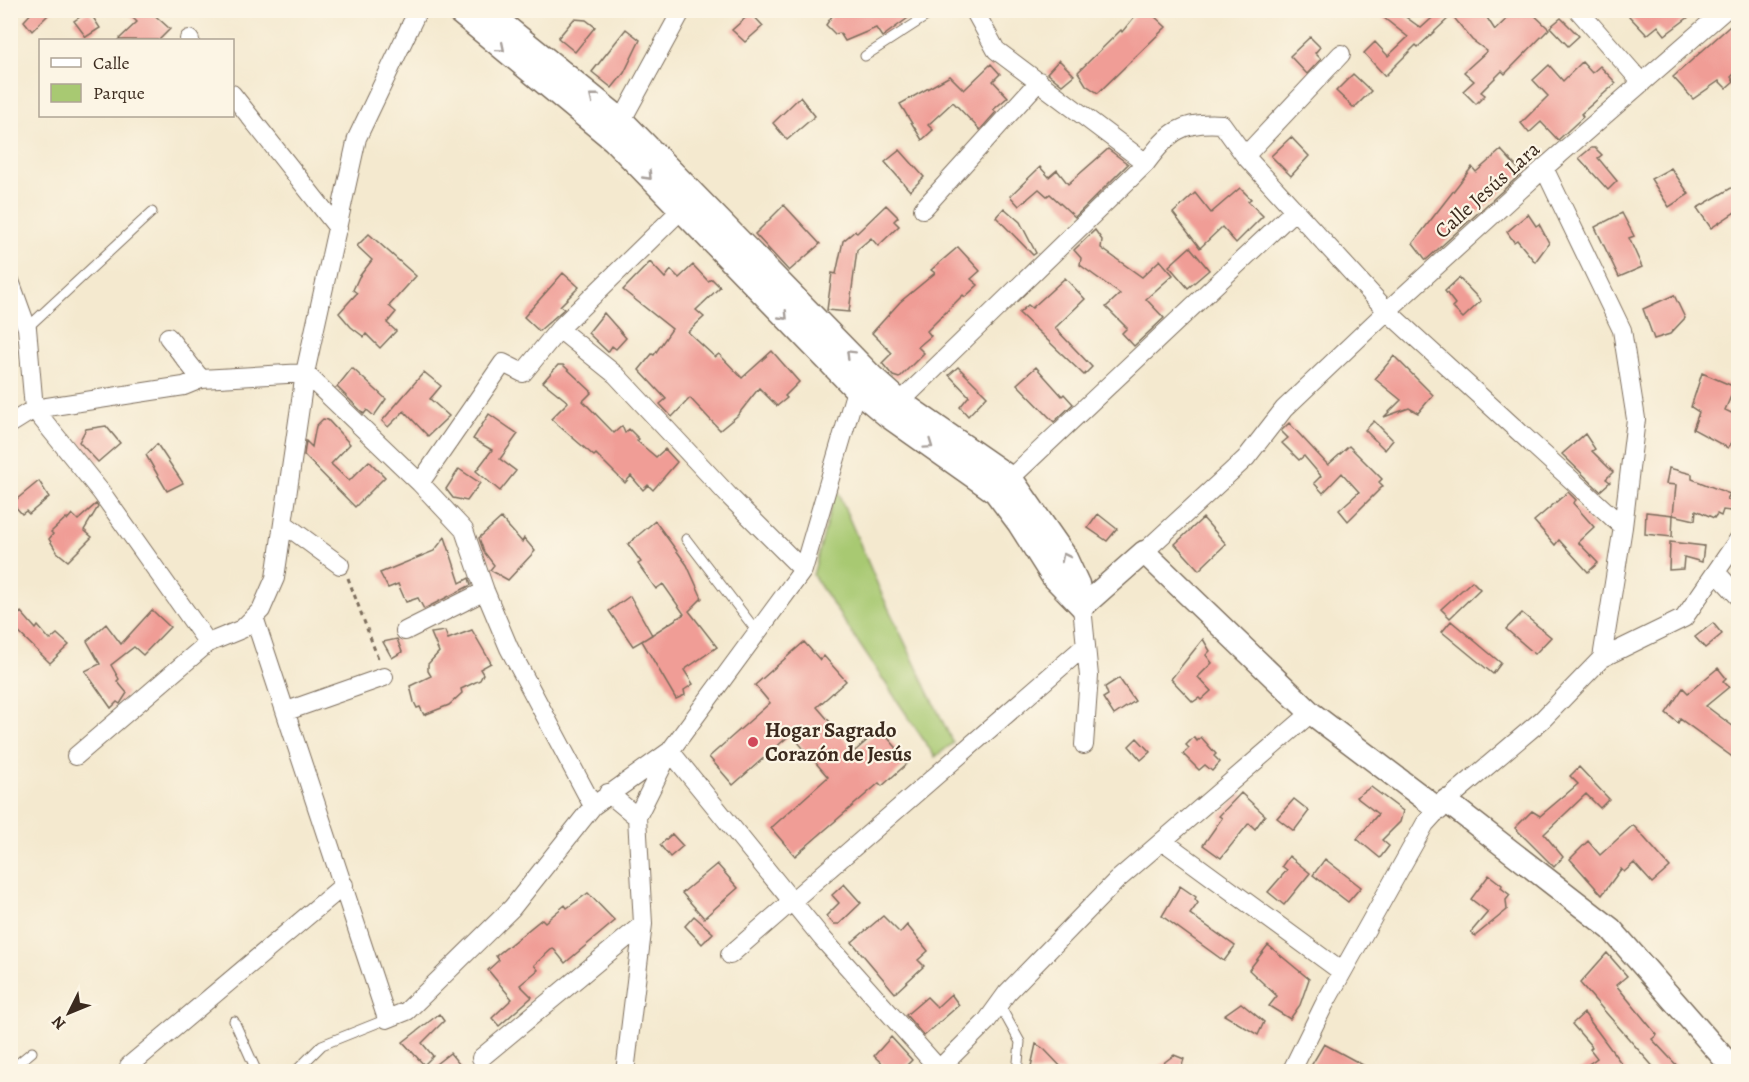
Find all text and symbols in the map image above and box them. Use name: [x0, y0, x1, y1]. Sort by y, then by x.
legend: [39, 39, 234, 117]
one-way arrow: [494, 40, 505, 51]
text: Calle: [93, 51, 130, 75]
text: Parque: [93, 81, 145, 105]
one-way arrow: [589, 93, 600, 104]
street label: Calle Jesús Lara: [1428, 135, 1546, 245]
one-way arrow: [640, 168, 651, 179]
one-way arrow: [776, 308, 787, 319]
one-way arrow: [846, 350, 857, 361]
one-way arrow: [922, 438, 933, 449]
one-way arrow: [1061, 553, 1072, 564]
place label: Hogar Sagrado Corazón de Jesús: [765, 716, 912, 768]
marker: Hogar Sagrado Corazón de Jesús: [746, 735, 760, 749]
north arrow: [39, 983, 99, 1043]
text: N: [47, 1011, 71, 1034]

